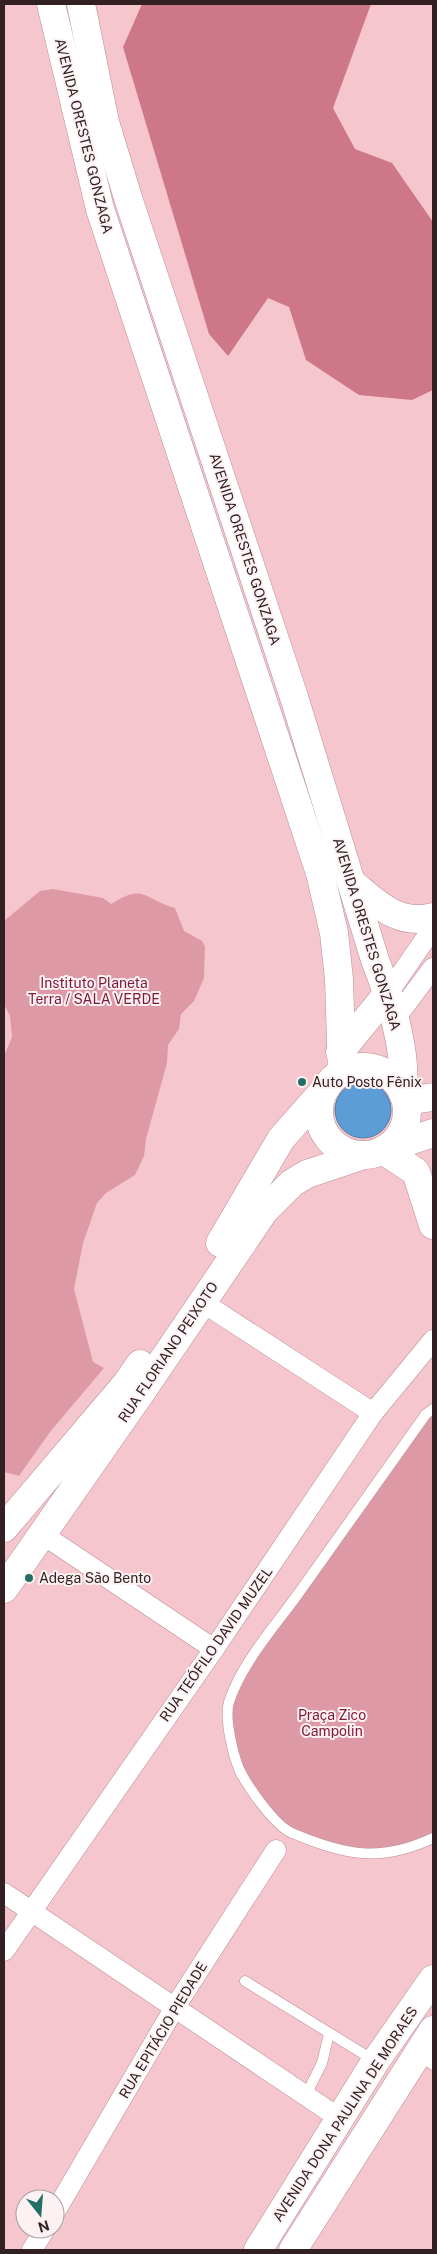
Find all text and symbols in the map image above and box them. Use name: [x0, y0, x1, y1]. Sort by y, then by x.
street label: AVENIDA ORESTES GONZAGA: [52, 37, 116, 235]
street label: AVENIDA ORESTES GONZAGA: [206, 451, 284, 647]
street label: AVENIDA ORESTES GONZAGA: [330, 836, 404, 1032]
park label: Instituto Planeta Terra / SALA VERDE: [28, 975, 160, 1007]
place label: Auto Posto Fênix: [312, 1074, 422, 1090]
marker: Auto Posto Fênix: [296, 1076, 308, 1088]
street label: RUA FLORIANO PEIXOTO: [115, 1279, 221, 1425]
street label: RUA TEÓFILO DAVID MUZEL: [155, 1562, 276, 1724]
place label: Adega São Bento: [39, 1570, 151, 1586]
marker: Adega São Bento: [23, 1572, 35, 1584]
park label: Praça Zico Campolin: [298, 1707, 366, 1739]
street label: RUA EPITÁCIO PIEDADE: [115, 1958, 210, 2101]
street label: AVENIDA DONA PAULINA DE MORAES: [269, 2004, 421, 2224]
north arrow: [15, 2189, 65, 2239]
text: N: [36, 2217, 51, 2236]

